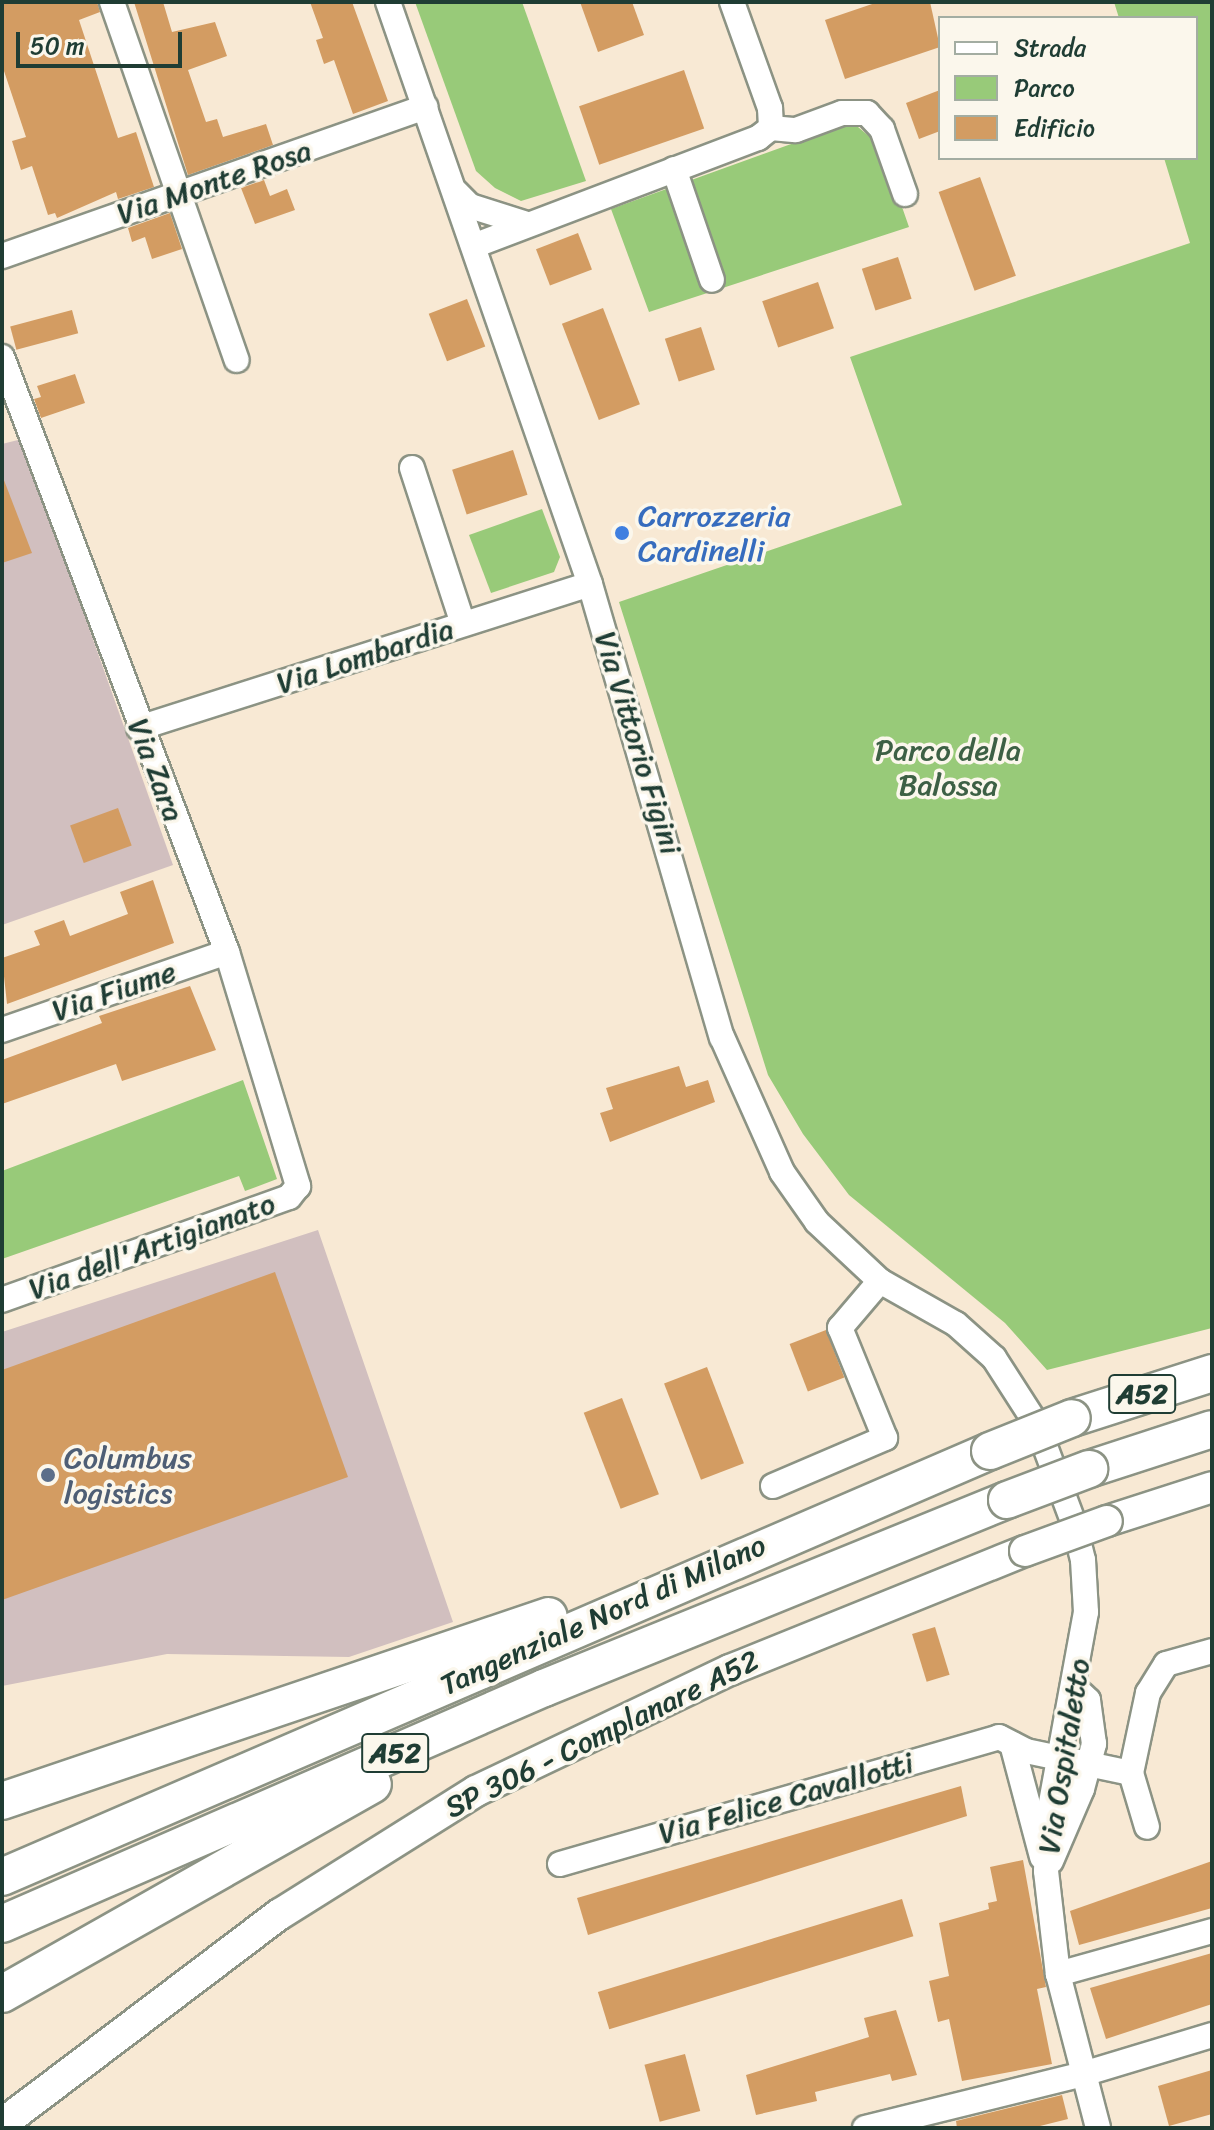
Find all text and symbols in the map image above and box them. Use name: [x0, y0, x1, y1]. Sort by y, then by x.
scale bar: [20, 16, 186, 66]
legend: [938, 16, 1198, 160]
text: 50 m: [30, 25, 85, 67]
text: Strada: [1014, 27, 1086, 69]
text: Parco: [1014, 67, 1075, 109]
text: Edificio: [1014, 107, 1095, 149]
street label: Via Monte Rosa: [112, 132, 316, 232]
place label: Carrozzeria Cardinelli: [638, 498, 790, 568]
marker: Carrozzeria Cardinelli: [613, 524, 631, 542]
street label: Via Lombardia: [272, 611, 458, 701]
street label: Via Vittorio Figini: [587, 627, 689, 859]
street label: Via Zara: [120, 713, 192, 827]
park label: Parco della Balossa: [875, 732, 1021, 802]
street label: Via Fiume: [48, 953, 180, 1029]
street label: Via dell'Artigianato: [24, 1185, 280, 1307]
road number: A52: [1108, 1370, 1176, 1418]
place label: Columbus logistics: [64, 1440, 192, 1510]
marker: Columbus logistics: [39, 1466, 57, 1484]
street label: Tangenziale Nord di Milano: [435, 1527, 771, 1703]
street label: SP 306 - Complanare A52: [439, 1642, 765, 1826]
street label: Via Ospitaletto: [1031, 1656, 1097, 1856]
road number: A52: [361, 1729, 429, 1777]
street label: Via Felice Cavallotti: [655, 1745, 917, 1851]

